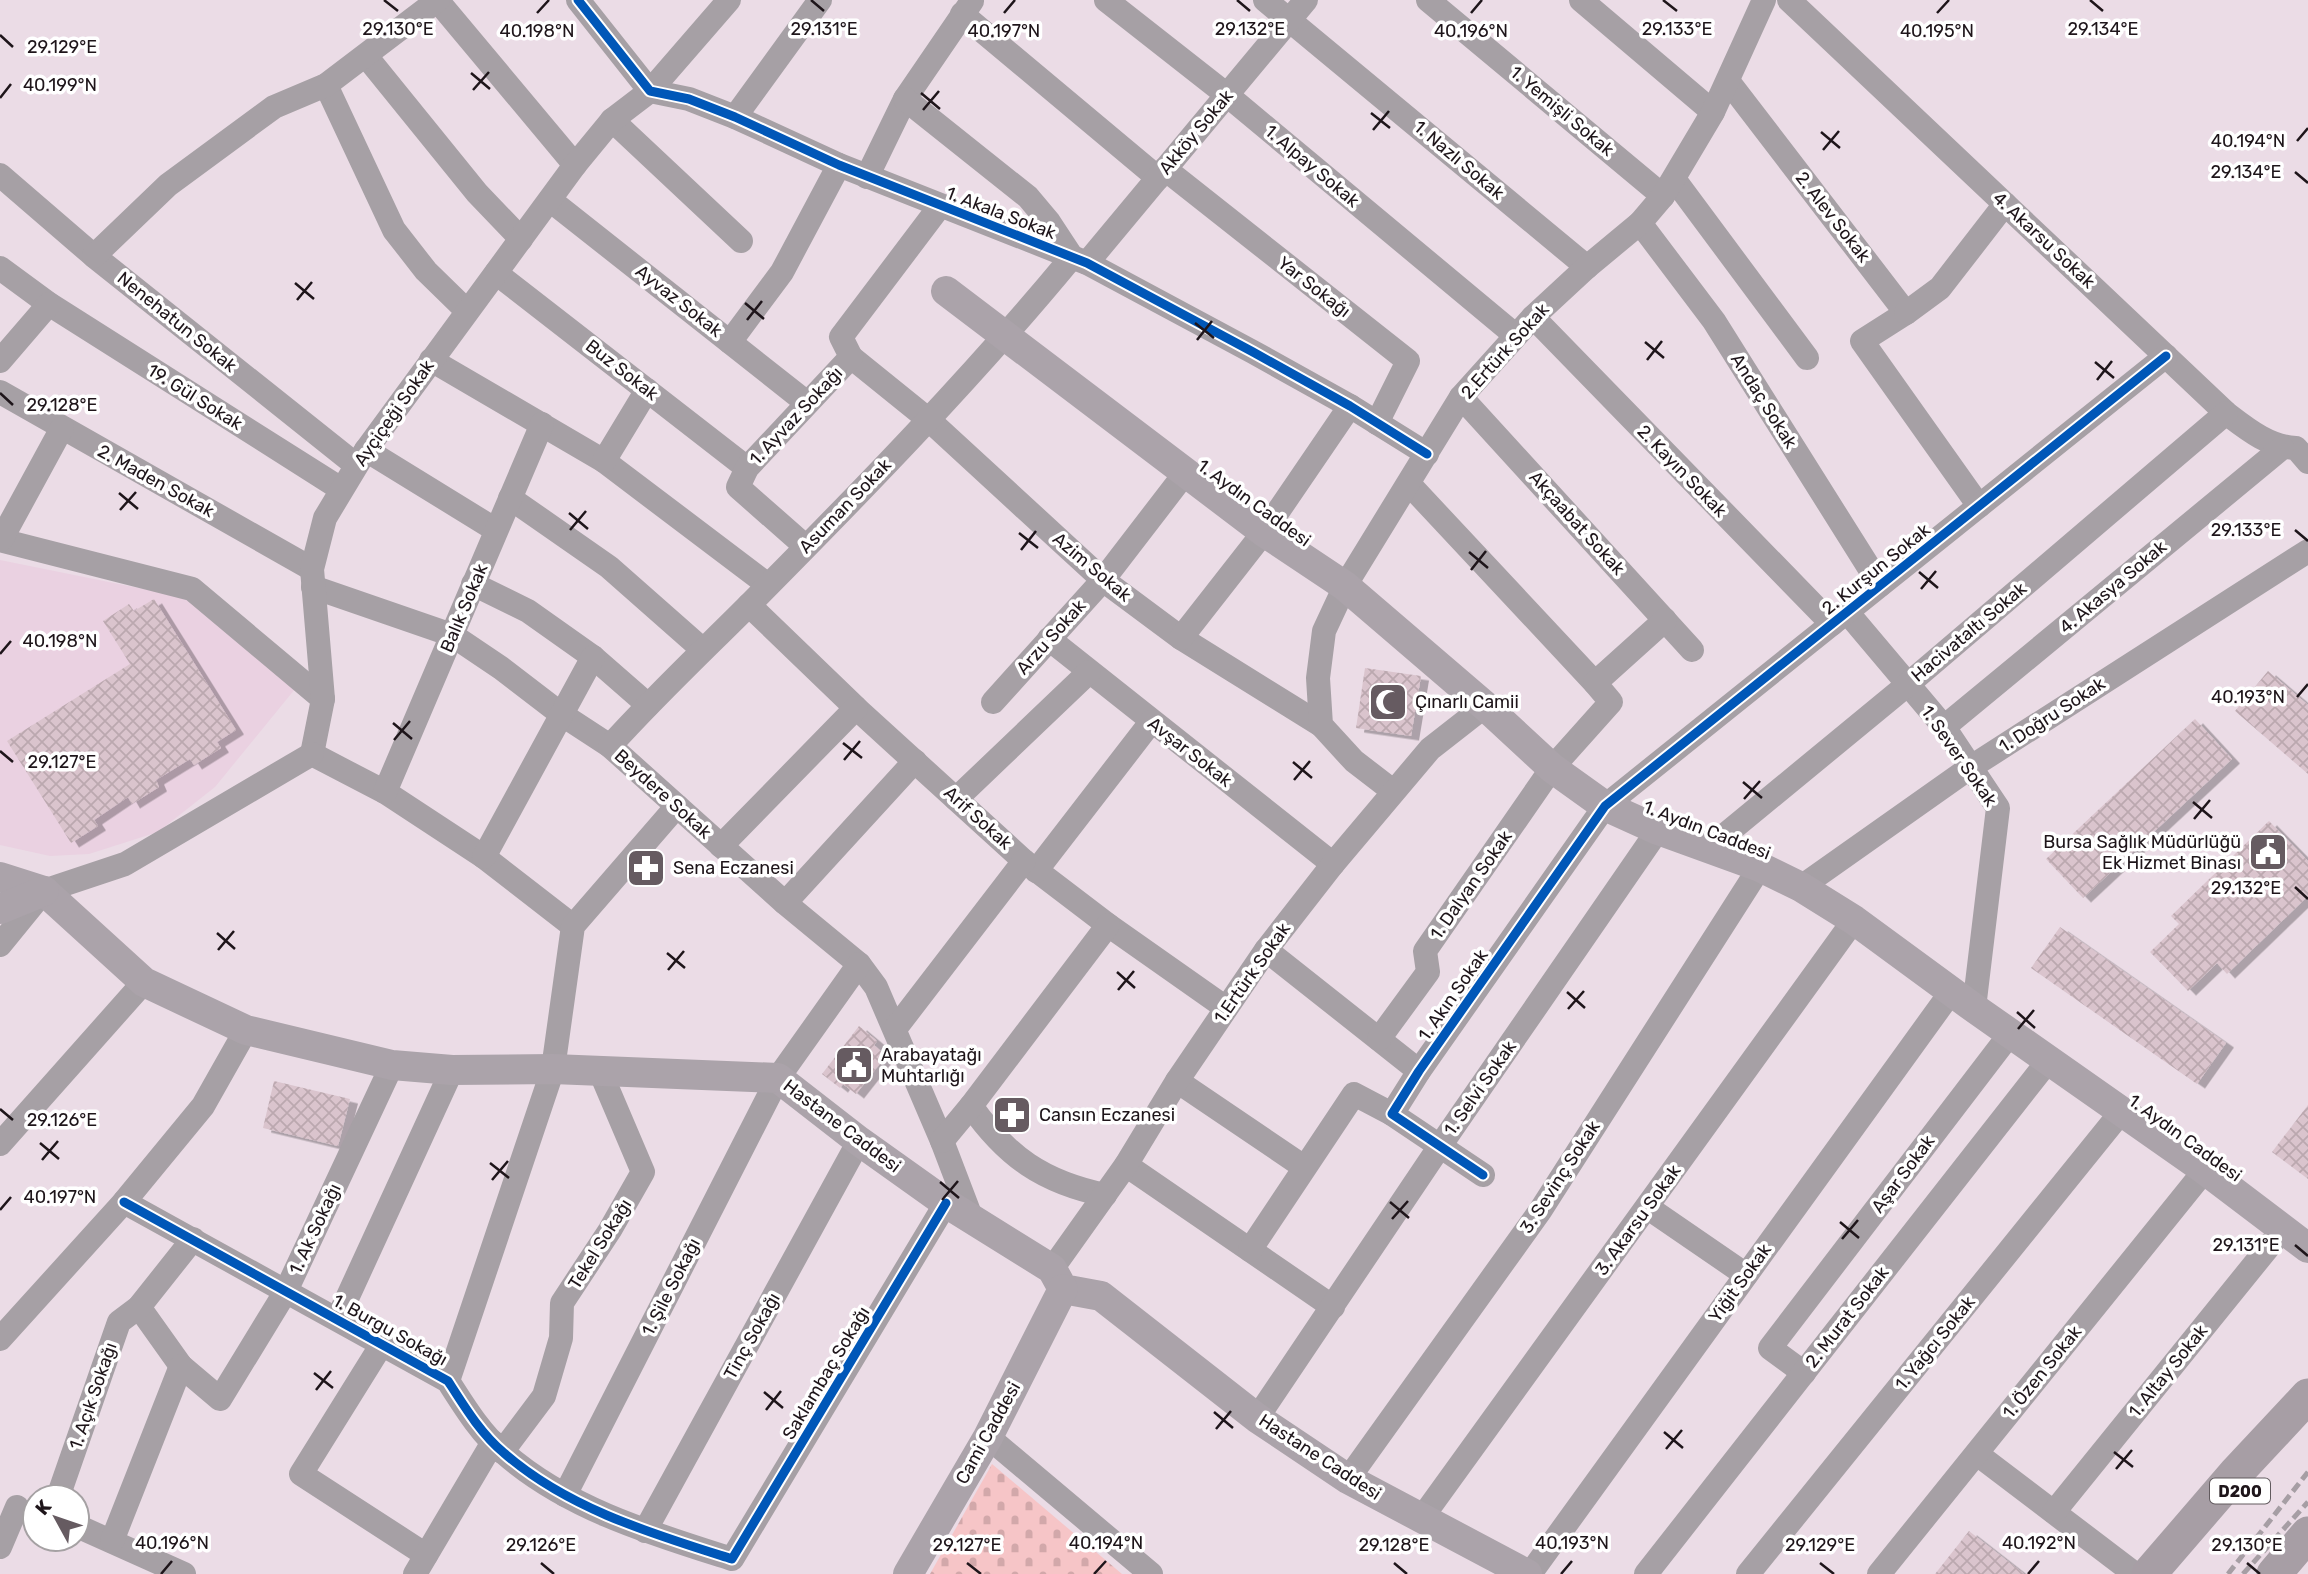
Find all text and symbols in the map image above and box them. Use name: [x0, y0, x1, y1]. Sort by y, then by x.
text: 29.130°E: [362, 18, 434, 40]
text: 29.131°E: [790, 18, 858, 40]
text: 29.132°E: [1215, 18, 1285, 40]
text: 29.133°E: [1642, 18, 1712, 40]
text: 29.134°E: [2067, 18, 2139, 40]
text: 40.198°N: [500, 20, 574, 42]
text: 40.197°N: [968, 20, 1040, 42]
text: 40.196°N: [1434, 20, 1508, 42]
text: 40.195°N: [1900, 20, 1974, 42]
text: 29.129°E: [27, 36, 97, 58]
street label: 1. Yemişli Sokak: [1506, 61, 1619, 161]
text: 40.199°N: [23, 74, 97, 96]
street label: Akköy Sokak: [1154, 85, 1238, 179]
street label: 1. Nazlı Sokak: [1409, 116, 1509, 205]
street label: 1. Alpay Sokak: [1260, 120, 1364, 212]
text: 40.194°N: [2211, 130, 2285, 152]
text: 29.134°E: [2210, 161, 2282, 183]
street label: 2. Alev Sokak: [1791, 167, 1876, 267]
street label: 1. Akala Sokak: [943, 182, 1060, 244]
street label: 4. Akarsu Sokak: [1988, 187, 2100, 293]
street label: Yar Sokağı: [1273, 252, 1355, 322]
street label: Ayvaz Sokak: [631, 260, 727, 342]
street label: Nenehatun Sokak: [113, 267, 242, 377]
street label: 2.Ertürk Sokak: [1456, 298, 1554, 403]
street label: Buz Sokak: [581, 335, 663, 406]
street label: Andaç Sokak: [1726, 349, 1802, 453]
street label: Ayçiçeği Sokak: [349, 355, 439, 470]
street label: 19. Gül Sokak: [143, 359, 247, 435]
street label: 1. Ayvaz Sokağı: [745, 362, 847, 470]
text: 29.128°E: [26, 394, 98, 416]
street label: 2. Kayın Sokak: [1633, 420, 1732, 522]
street label: 2. Maden Sokak: [94, 440, 219, 522]
street label: Asuman Sokak: [794, 454, 896, 558]
street label: 1. Aydın Caddesi: [1193, 455, 1315, 551]
street label: Akçaabat Sokak: [1524, 466, 1630, 580]
street label: 2. Kurşun Sokak: [1817, 518, 1935, 619]
text: 29.133°E: [2211, 519, 2281, 541]
street label: Azim Sokak: [1048, 528, 1136, 607]
street label: 4. Akasya Sokak: [2055, 535, 2172, 638]
street label: Balık Sokak: [435, 560, 493, 656]
street label: Hacivataltı Sokak: [1907, 577, 2032, 687]
street label: Arzu Sokak: [1012, 594, 1091, 679]
text: 40.198°N: [23, 630, 97, 652]
street label: 1. Doğru Sokak: [1995, 672, 2110, 757]
mosque icon: Çınarlı Camii: [1367, 681, 1409, 723]
text: 40.193°N: [2211, 686, 2285, 708]
place label: Çınarlı Camii: [1415, 691, 1519, 713]
street label: 1. Sever Sokak: [1916, 701, 2002, 811]
street label: Avşar Sokak: [1143, 712, 1237, 792]
street label: Beydere Sokak: [610, 745, 717, 844]
text: 29.127°E: [28, 751, 96, 773]
street label: Arif Sokak: [939, 782, 1017, 855]
street label: 1. Aydın Caddesi: [1640, 796, 1774, 864]
street label: 1. Dalyan Sokak: [1425, 826, 1517, 944]
place label: Bursa Sağlık Müdürlüğü Ek Hizmet Binası: [2043, 831, 2241, 874]
public building icon: Bursa Sağlık Müdürlüğü Ek Hizmet Binası: [2247, 831, 2289, 873]
pharmacy icon: Sena Eczanesi: [625, 847, 667, 889]
place label: Sena Eczanesi: [673, 857, 794, 879]
text: 29.132°E: [2211, 877, 2281, 899]
street label: 1.Ertürk Sokak: [1209, 918, 1295, 1028]
street label: 1. Akın Sokak: [1413, 944, 1493, 1045]
street label: 1. Selvi Sokak: [1439, 1036, 1521, 1140]
public building icon: Arabayatağı Muhtarlığı: [833, 1044, 875, 1086]
place label: Arabayatağı Muhtarlığı: [881, 1044, 982, 1087]
street label: Hastane Caddesi: [779, 1075, 905, 1177]
street label: 1. Aydın Caddesi: [2124, 1090, 2246, 1186]
pharmacy icon: Cansın Eczanesi: [991, 1094, 1033, 1136]
place label: Cansın Eczanesi: [1039, 1104, 1175, 1126]
text: 29.126°E: [27, 1109, 97, 1131]
street label: 3. Sevinç Sokak: [1515, 1116, 1605, 1238]
street label: Aşar Sokak: [1867, 1130, 1940, 1217]
street label: 3. Akarsu Sokak: [1590, 1160, 1686, 1280]
street label: 1. Ak Sokağı: [284, 1180, 346, 1278]
text: 40.197°N: [24, 1186, 96, 1208]
street label: Tekel Sokağı: [564, 1195, 636, 1293]
street label: 1. Şile Sokağı: [637, 1234, 705, 1340]
text: 29.131°E: [2212, 1234, 2280, 1256]
street label: Yiğit Sokak: [1704, 1239, 1776, 1327]
street label: 2. Murat Sokak: [1801, 1261, 1894, 1372]
street label: 1. Burgu Sokağı: [329, 1289, 451, 1371]
street label: Tinç Sokağı: [719, 1289, 785, 1383]
street label: 1. Yağcı Sokak: [1890, 1291, 1980, 1395]
street label: Saklambaç Sokağı: [778, 1302, 874, 1444]
street label: 1. Altay Sokak: [2124, 1320, 2213, 1422]
street label: 1. Özen Sokak: [1998, 1321, 2087, 1423]
street label: 1. Açık Sokağı: [64, 1340, 122, 1452]
street label: Cami Caddesi: [951, 1378, 1025, 1488]
street label: Hastane Caddesi: [1255, 1409, 1385, 1505]
road number: D200: [2210, 1478, 2270, 1504]
north arrow: [21, 1483, 91, 1553]
text: K: [30, 1495, 56, 1520]
text: 40.196°N: [135, 1532, 209, 1554]
text: 40.194°N: [1069, 1532, 1143, 1554]
text: 40.193°N: [1535, 1532, 1609, 1554]
text: 40.192°N: [2002, 1532, 2076, 1554]
text: 29.126°E: [506, 1534, 576, 1556]
text: 29.127°E: [933, 1534, 1001, 1556]
text: 29.128°E: [1358, 1534, 1430, 1556]
text: 29.129°E: [1785, 1534, 1855, 1556]
text: 29.130°E: [2211, 1534, 2283, 1556]

